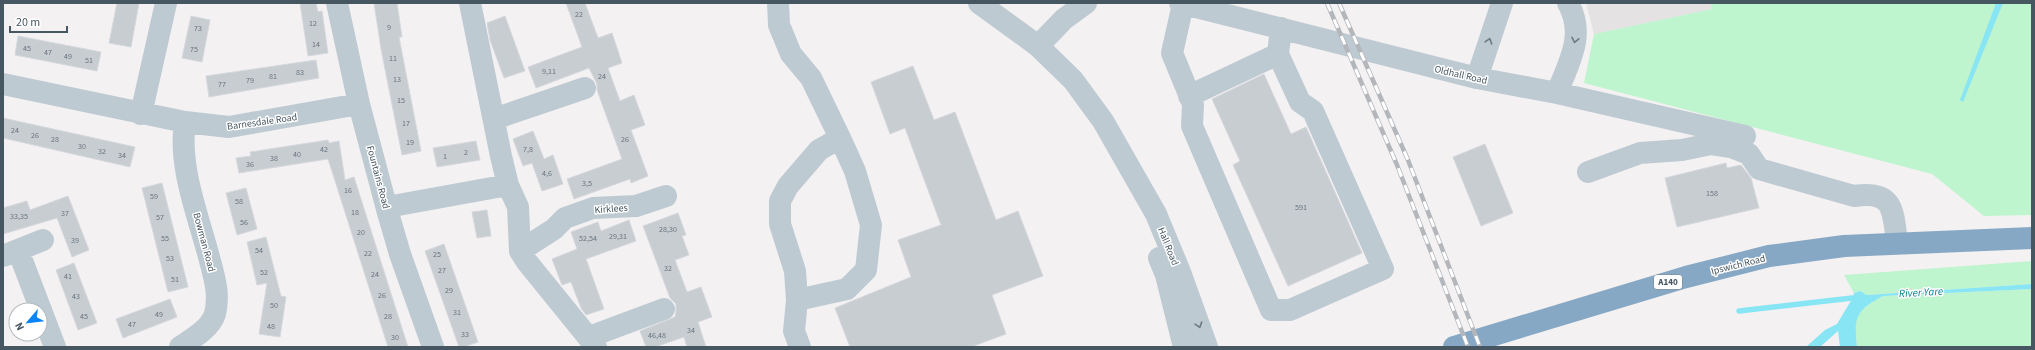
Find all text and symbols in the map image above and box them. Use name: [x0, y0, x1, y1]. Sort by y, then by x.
scale bar: [10, 8, 67, 34]
house number: 22: [575, 9, 583, 20]
text: 20 m: [16, 14, 40, 31]
house number: 12: [309, 18, 317, 29]
house number: 9: [387, 22, 391, 33]
house number: 73: [194, 23, 202, 34]
one-way arrow: [1572, 37, 1580, 43]
one-way arrow: [1484, 38, 1493, 45]
house number: 14: [312, 39, 320, 50]
house number: 45: [23, 43, 31, 54]
house number: 75: [190, 44, 198, 55]
house number: 47: [44, 47, 52, 58]
house number: 49: [64, 51, 72, 62]
house number: 11: [389, 53, 397, 64]
house number: 51: [85, 55, 93, 66]
street label: Oldhall Road: [1433, 62, 1489, 88]
house number: 9,11: [542, 66, 556, 77]
house number: 83: [296, 67, 304, 78]
house number: 81: [269, 71, 277, 82]
house number: 24: [598, 71, 606, 82]
house number: 13: [393, 74, 401, 85]
house number: 79: [246, 75, 254, 86]
house number: 77: [218, 79, 226, 90]
house number: 15: [397, 95, 405, 106]
street label: Barnesdale Road: [226, 110, 298, 134]
house number: 17: [402, 118, 410, 129]
house number: 24: [11, 125, 19, 136]
house number: 26: [31, 130, 39, 141]
house number: 28: [51, 134, 59, 145]
house number: 26: [621, 134, 629, 145]
house number: 19: [406, 137, 414, 148]
house number: 30: [78, 141, 86, 152]
house number: 42: [320, 144, 328, 155]
street label: Fountains Road: [363, 144, 393, 210]
house number: 7,8: [523, 144, 533, 155]
house number: 32: [98, 146, 106, 157]
house number: 2: [464, 147, 468, 158]
house number: 40: [293, 149, 301, 160]
house number: 34: [118, 150, 126, 161]
house number: 1: [443, 151, 447, 162]
house number: 38: [270, 153, 278, 164]
house number: 36: [246, 159, 254, 170]
house number: 4,6: [542, 168, 552, 179]
house number: 3,5: [582, 178, 592, 189]
house number: 16: [344, 185, 352, 196]
house number: 158: [1706, 188, 1718, 199]
house number: 59: [150, 191, 158, 202]
house number: 58: [235, 196, 243, 207]
street label: Kirklees: [594, 201, 628, 217]
house number: 591: [1295, 202, 1307, 213]
house number: 18: [351, 207, 359, 218]
house number: 37: [61, 208, 69, 219]
house number: 33,35: [10, 211, 28, 222]
street label: Bowman Road: [189, 211, 219, 273]
house number: 57: [156, 212, 164, 223]
house number: 56: [240, 217, 248, 228]
house number: 28,30: [659, 224, 677, 235]
street label: Hall Road: [1154, 225, 1182, 268]
house number: 20: [357, 227, 365, 238]
house number: 29,31: [609, 231, 627, 242]
house number: 55: [161, 233, 169, 244]
house number: 52,54: [579, 233, 597, 244]
house number: 39: [71, 235, 79, 246]
house number: 54: [255, 245, 263, 256]
house number: 22: [364, 248, 372, 259]
house number: 25: [433, 249, 441, 260]
street label: Ipswich Road: [1710, 251, 1767, 278]
house number: 53: [166, 253, 174, 264]
house number: 32: [664, 263, 672, 274]
house number: 27: [438, 265, 446, 276]
house number: 52: [260, 267, 268, 278]
house number: 24: [371, 269, 379, 280]
house number: 41: [64, 271, 72, 282]
house number: 51: [171, 274, 179, 285]
road number: A140: [1654, 275, 1682, 289]
water label: River Yare: [1898, 284, 1944, 301]
house number: 29: [445, 285, 453, 296]
house number: 26: [378, 290, 386, 301]
house number: 43: [72, 291, 80, 302]
house number: 50: [270, 300, 278, 311]
north arrow: [8, 302, 48, 342]
house number: 31: [453, 307, 461, 318]
house number: 49: [155, 309, 163, 320]
house number: 45: [80, 311, 88, 322]
house number: 28: [384, 311, 392, 322]
house number: 47: [128, 319, 136, 330]
text: N: [11, 320, 28, 333]
house number: 48: [267, 321, 275, 332]
one-way arrow: [1194, 322, 1203, 329]
house number: 34: [687, 325, 695, 336]
house number: 33: [461, 329, 469, 340]
house number: 46,48: [648, 330, 666, 341]
house number: 30: [391, 332, 399, 343]

